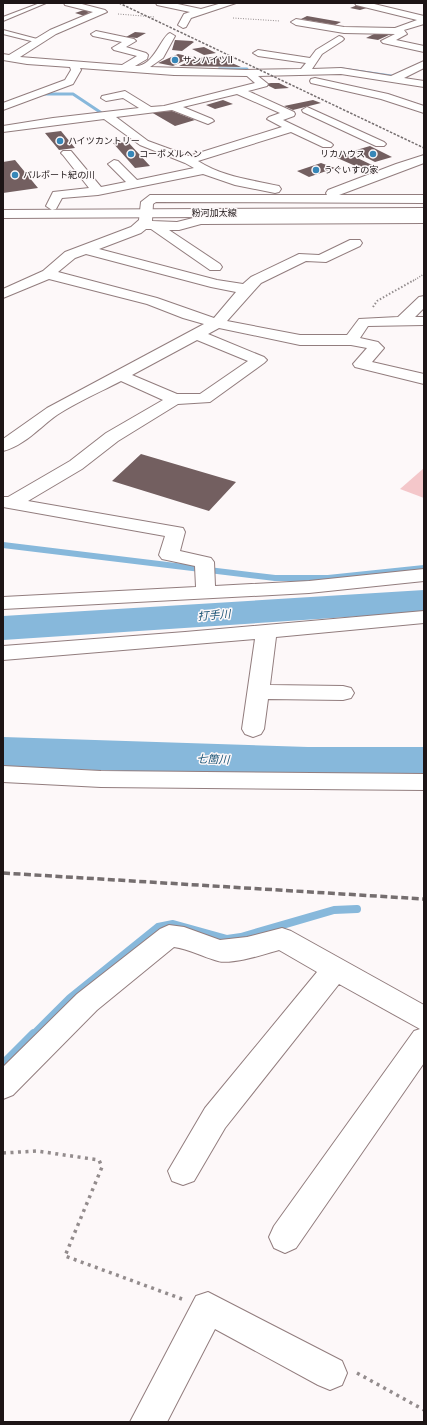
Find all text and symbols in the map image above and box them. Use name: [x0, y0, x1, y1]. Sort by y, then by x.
marker: サンハイツII: [170, 55, 180, 65]
place label: サンハイツII: [183, 55, 233, 65]
marker: ハイツカントリー: [55, 136, 65, 146]
place label: ハイツカントリー: [68, 136, 140, 146]
marker: コーポメルヘン: [126, 149, 136, 159]
place label: コーポメルヘン: [139, 149, 202, 159]
place label: リカハウス: [320, 149, 365, 159]
marker: リカハウス: [368, 149, 378, 159]
marker: うぐいすの家: [311, 165, 321, 175]
place label: うぐいすの家: [324, 165, 379, 175]
marker: パルポート紀の川: [10, 170, 20, 180]
place label: パルポート紀の川: [23, 170, 95, 180]
street label: 粉河加太線: [191, 208, 237, 218]
water label: 打手川: [197, 608, 232, 623]
water label: 七箇川: [196, 752, 231, 767]

